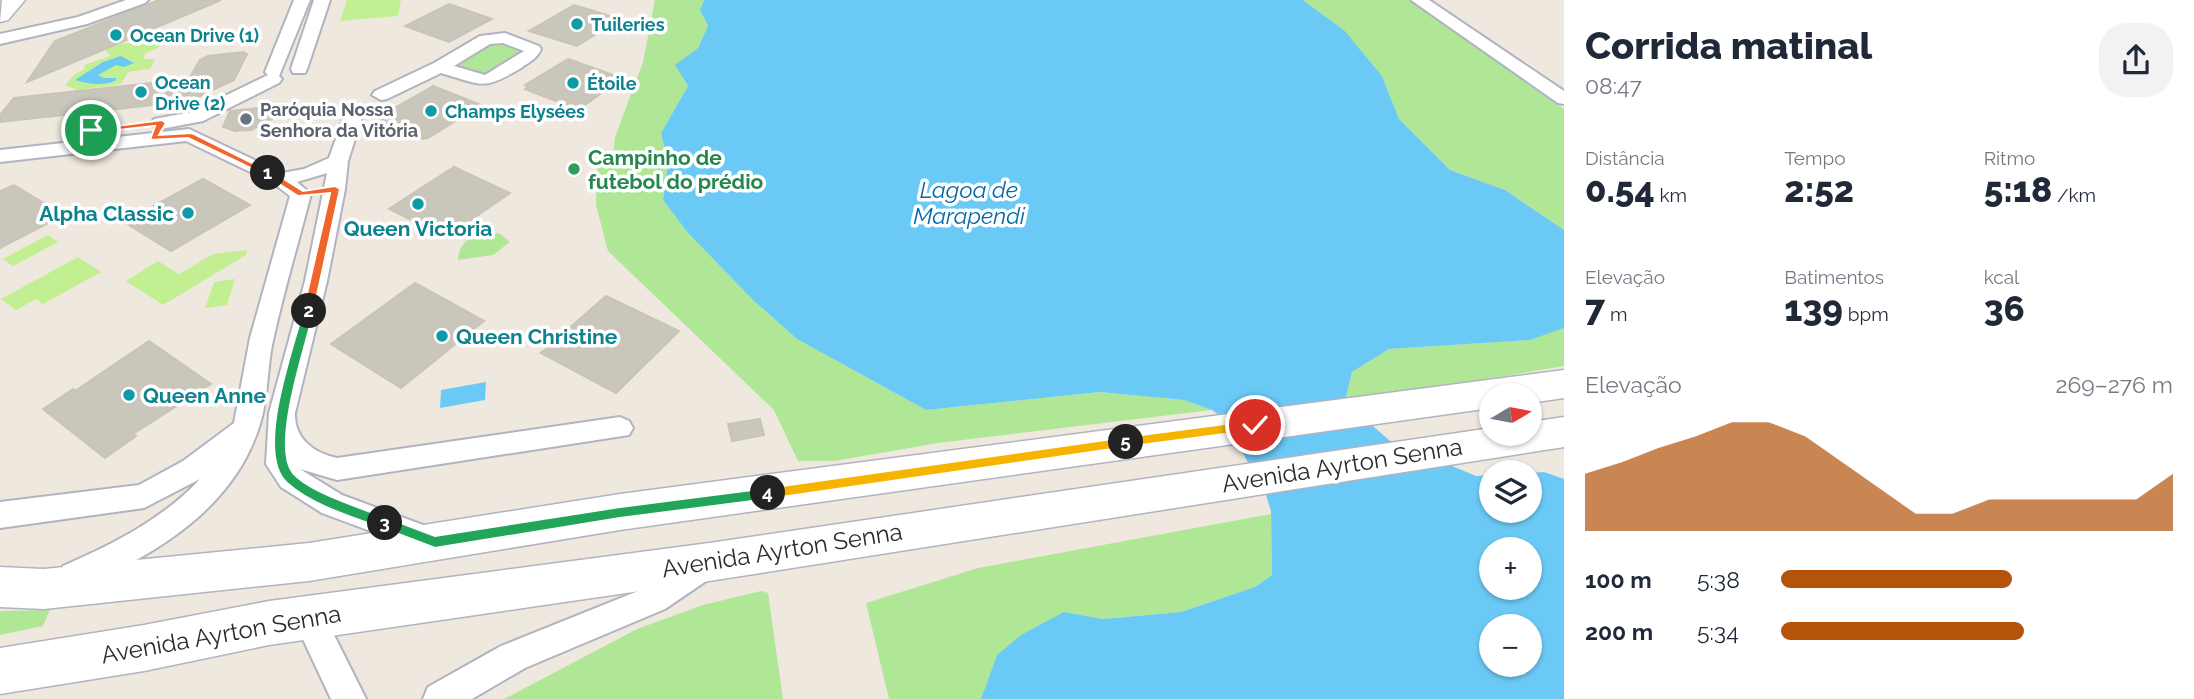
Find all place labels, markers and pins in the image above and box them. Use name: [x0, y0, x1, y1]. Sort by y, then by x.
place label: Tuileries: [591, 14, 665, 35]
marker: Tuileries: [569, 16, 585, 32]
place label: Ocean Drive (1): [130, 25, 259, 46]
marker: Ocean Drive (1): [108, 27, 124, 43]
place label: Ocean Drive (2): [155, 72, 225, 114]
place label: Étoile: [587, 73, 637, 94]
marker: Étoile: [565, 75, 581, 91]
marker: Ocean Drive (2): [133, 84, 149, 100]
place label: Paróquia Nossa Senhora da Vitória: [260, 99, 418, 141]
pin: [61, 100, 121, 160]
place label: Champs Elysées: [445, 101, 585, 122]
marker: Champs Elysées: [423, 103, 439, 119]
marker: Paróquia Nossa Senhora da Vitória: [238, 111, 254, 127]
place label: Campinho de futebol do prédio: [588, 145, 763, 194]
pin: 1: [250, 156, 286, 190]
marker: Campinho de futebol do prédio: [566, 161, 582, 177]
marker: Queen Victoria: [410, 196, 426, 212]
place label: Alpha Classic: [39, 201, 174, 226]
marker: Alpha Classic: [180, 205, 196, 221]
place label: Queen Victoria: [344, 216, 492, 241]
pin: 2: [292, 294, 326, 328]
place label: Queen Christine: [456, 324, 618, 349]
marker: Queen Christine: [434, 328, 450, 344]
place label: Queen Anne: [143, 383, 267, 408]
marker: Queen Anne: [121, 387, 137, 403]
pin: [1225, 395, 1285, 455]
pin: 5: [1108, 424, 1144, 460]
pin: 4: [750, 476, 786, 510]
pin: 3: [368, 505, 402, 540]

